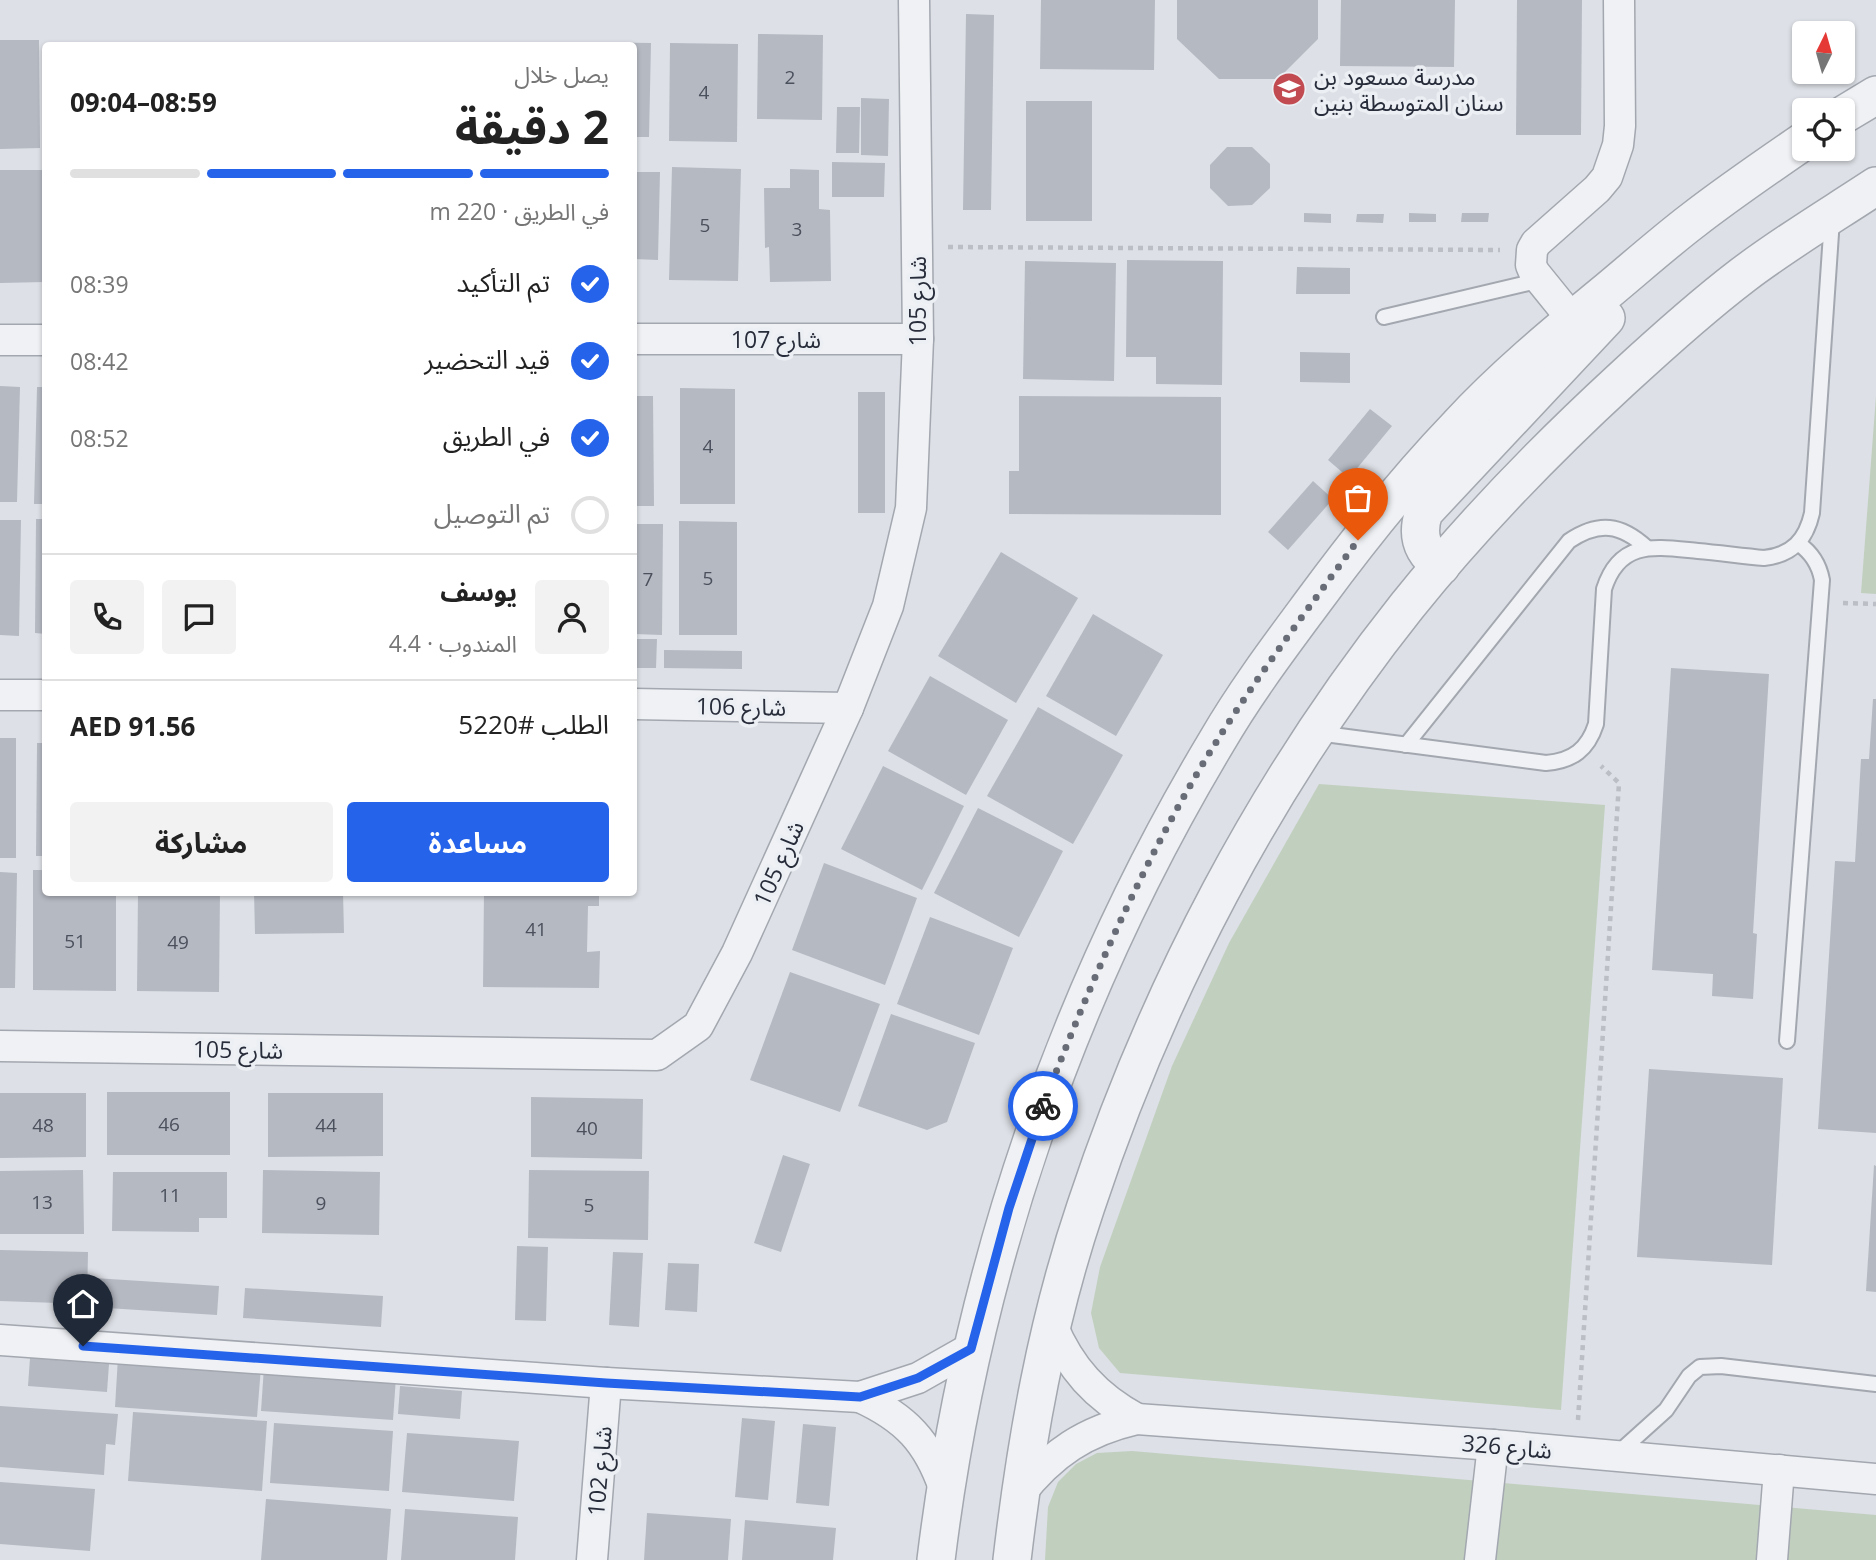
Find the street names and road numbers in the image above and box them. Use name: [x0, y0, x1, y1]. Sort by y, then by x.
street label: شارع 105: [901, 256, 935, 346]
street label: شارع 107: [731, 323, 821, 357]
street label: شارع 106: [696, 689, 786, 725]
street label: شارع 105: [745, 815, 813, 912]
street label: شارع 105: [193, 1032, 283, 1068]
street label: شارع 102: [579, 1425, 621, 1518]
street label: شارع 326: [1460, 1426, 1553, 1468]

